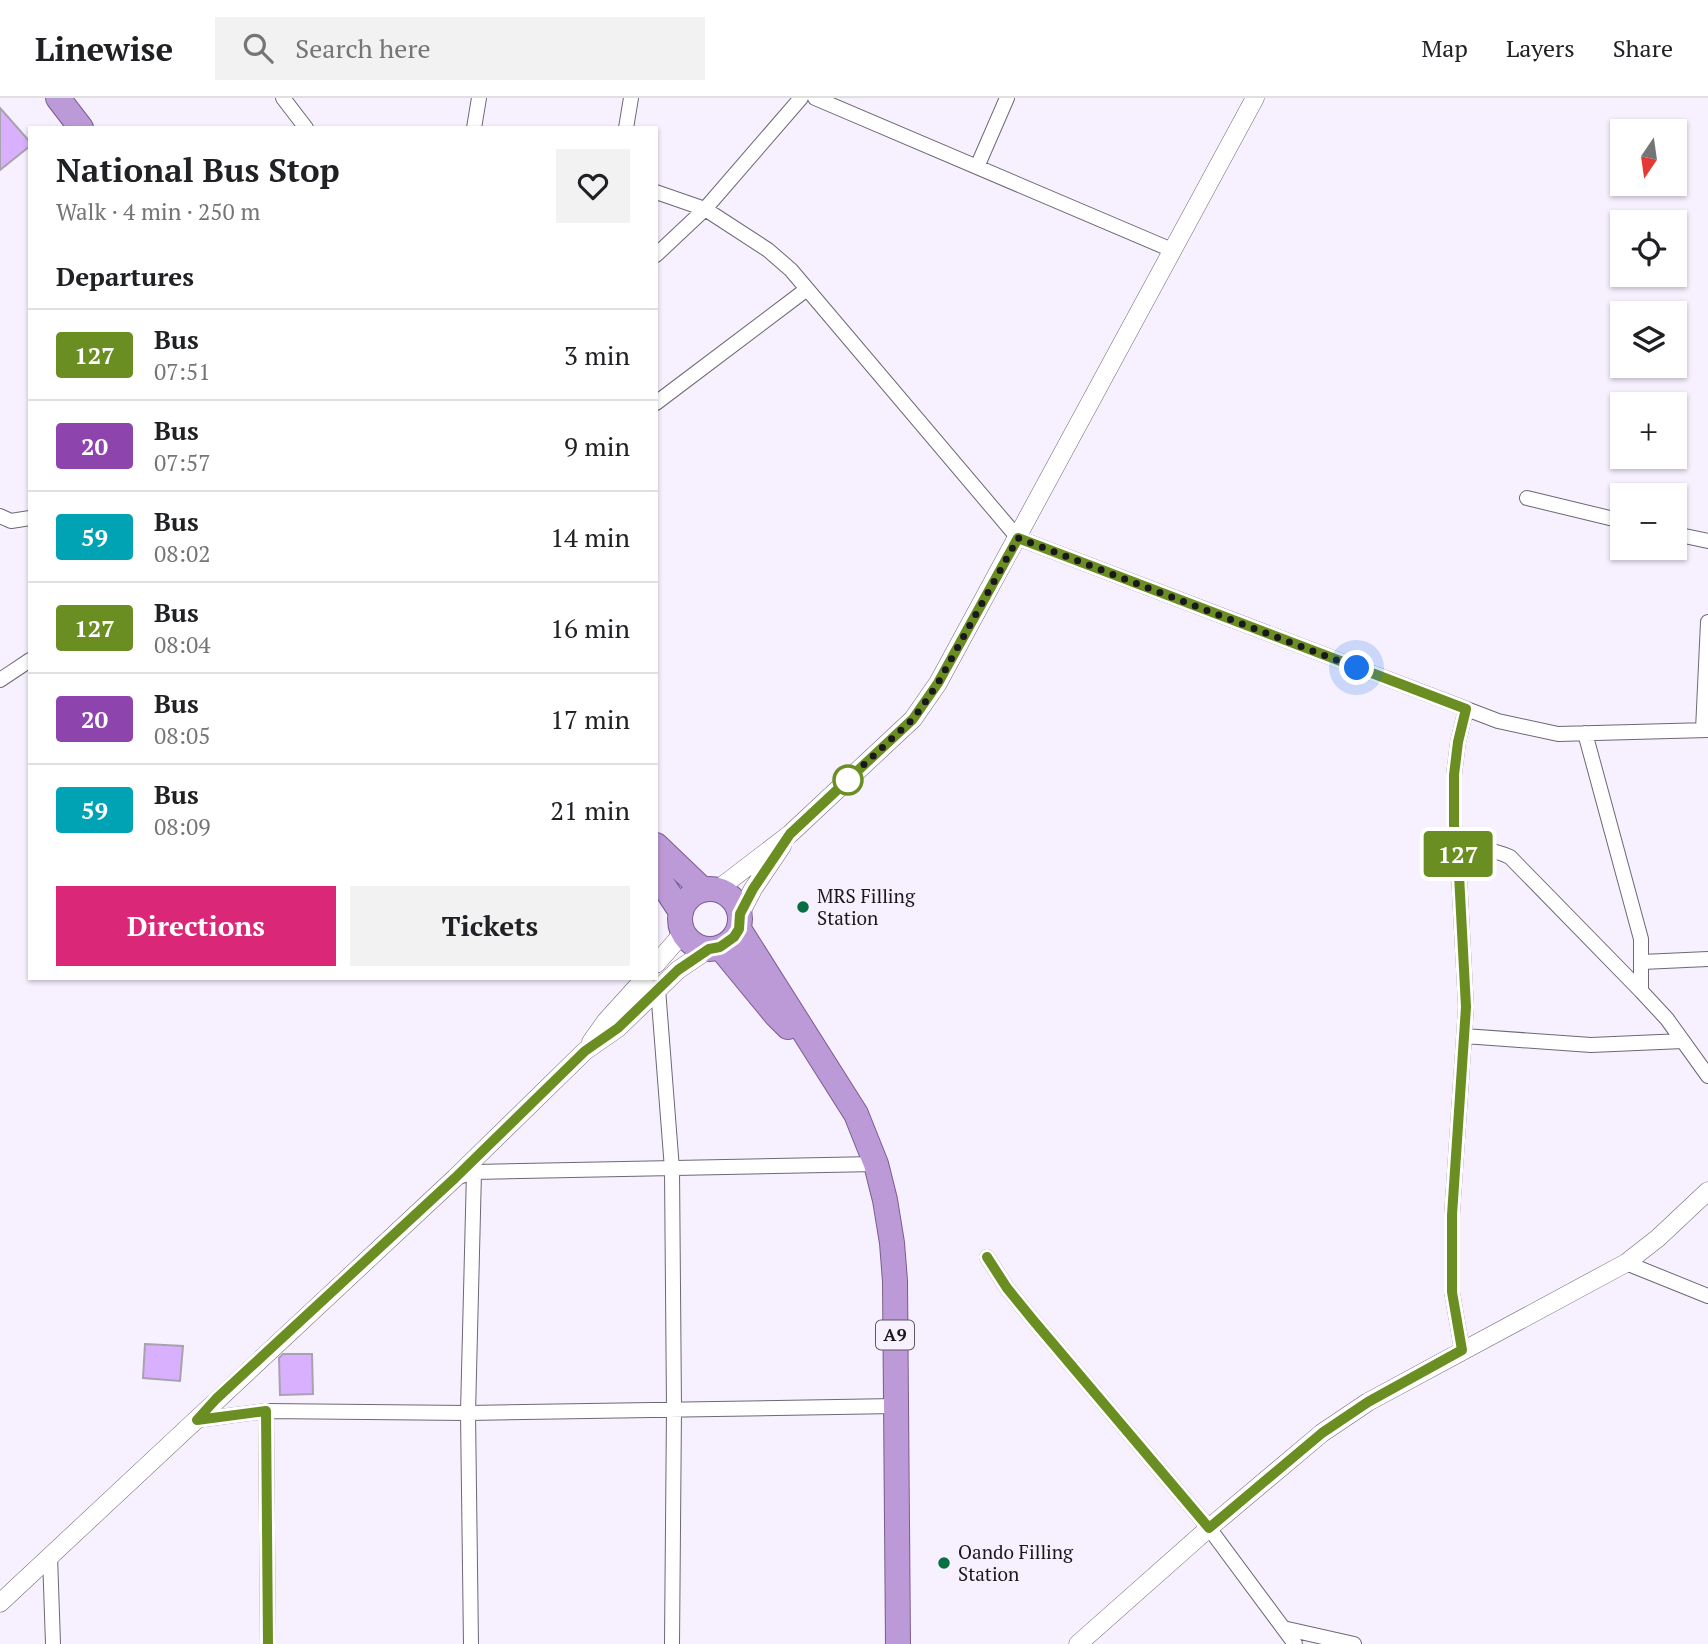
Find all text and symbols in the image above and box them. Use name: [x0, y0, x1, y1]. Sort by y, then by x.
search box: [215, 17, 705, 80]
text: Linewise: [35, 27, 173, 70]
icon: search: [239, 29, 277, 67]
text: Search here: [295, 31, 430, 65]
text: Map: [1421, 32, 1468, 64]
text: Layers: [1506, 32, 1575, 64]
text: Share: [1613, 32, 1673, 64]
north arrow: [1610, 119, 1687, 196]
map controls: [1610, 119, 1687, 560]
text: National Bus Stop: [56, 148, 340, 191]
button: heart: [556, 149, 630, 223]
text: Walk · 4 min · 250 m: [56, 196, 260, 227]
button: locate: [1610, 210, 1687, 287]
text: Departures: [56, 259, 194, 293]
button: layers: [1610, 301, 1687, 378]
text: Bus: [154, 322, 199, 356]
text: 3 min: [564, 338, 630, 372]
text: 127: [74, 339, 115, 371]
text: 07:51: [154, 356, 211, 387]
button: +: [1610, 392, 1687, 469]
text: Bus: [154, 413, 199, 447]
text: 9 min: [564, 429, 630, 463]
text: 20: [81, 430, 108, 462]
text: 07:57: [154, 447, 211, 478]
button: −: [1610, 483, 1687, 560]
text: Bus: [154, 504, 199, 538]
text: 14 min: [550, 520, 630, 554]
text: 59: [81, 521, 108, 553]
text: 08:02: [154, 538, 211, 569]
text: Bus: [154, 595, 199, 629]
text: 16 min: [550, 611, 630, 645]
text: 127: [74, 612, 115, 644]
text: 08:04: [154, 629, 211, 660]
your location: [1339, 650, 1374, 685]
text: Bus: [154, 686, 199, 720]
text: 17 min: [550, 702, 630, 736]
text: 20: [81, 703, 108, 735]
text: 08:05: [154, 720, 211, 751]
unlabelled marker: [833, 765, 863, 795]
text: Bus: [154, 777, 199, 811]
text: 21 min: [550, 793, 630, 827]
text: 59: [81, 794, 108, 826]
text: 08:09: [154, 811, 211, 842]
line badge: 127: [1418, 831, 1498, 877]
text: 127: [1438, 838, 1478, 870]
place label: MRS Filling Station: [817, 883, 916, 930]
button: Directions: [56, 886, 336, 966]
button: Tickets: [350, 886, 630, 966]
marker: MRS Filling Station: [795, 899, 811, 915]
road number: A9: [876, 1320, 914, 1350]
place label: Oando Filling Station: [958, 1539, 1074, 1586]
marker: Oando Filling Station: [936, 1555, 952, 1571]

